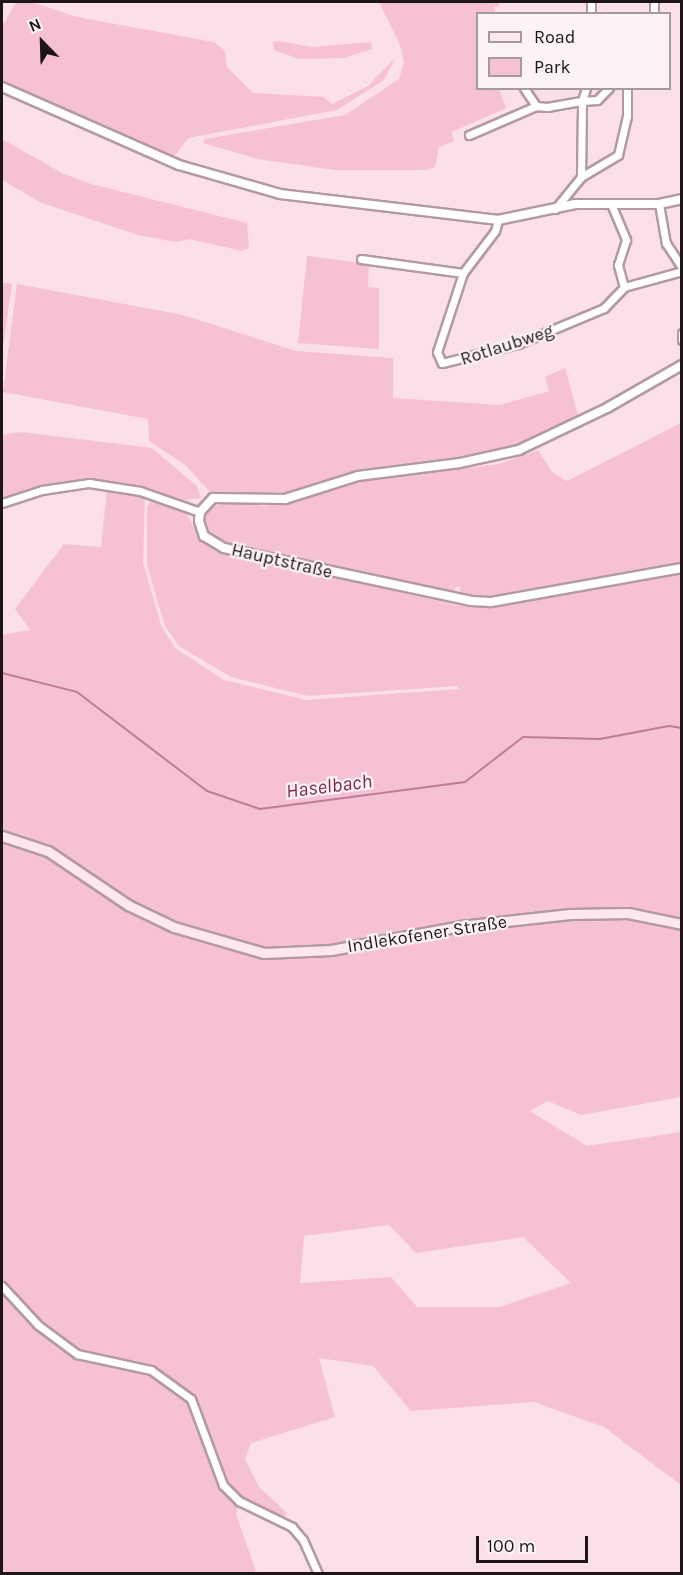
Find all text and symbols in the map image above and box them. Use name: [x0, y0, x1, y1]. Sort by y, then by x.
north arrow: [12, 12, 72, 72]
legend: [476, 12, 671, 90]
text: N: [26, 14, 44, 36]
text: Road: [534, 26, 575, 48]
text: Park: [534, 56, 571, 78]
street label: Rotlaubweg: [458, 320, 556, 370]
street label: Hauptstraße: [229, 539, 335, 583]
water label: Haselbach: [285, 769, 373, 803]
street label: Indlekofener Straße: [346, 911, 508, 957]
scale bar: [479, 1524, 592, 1562]
text: 100 m: [487, 1535, 535, 1557]

